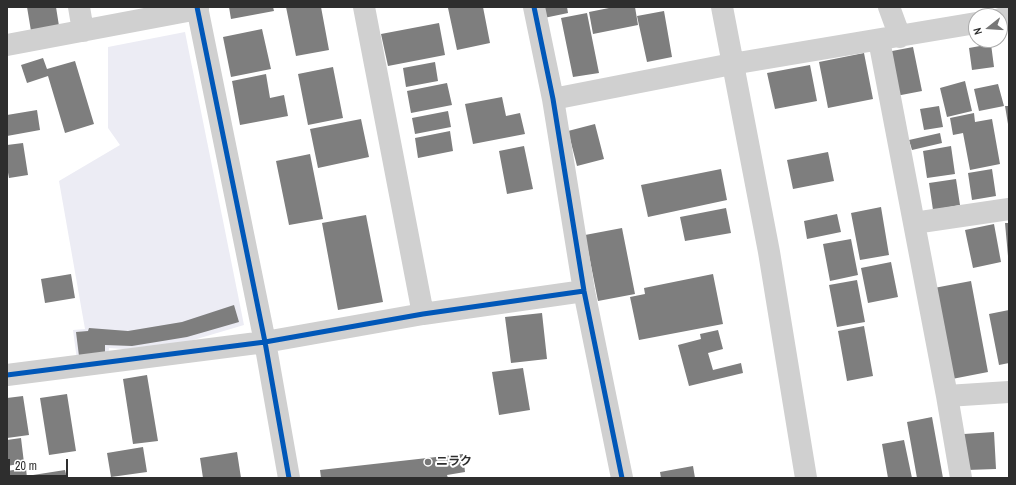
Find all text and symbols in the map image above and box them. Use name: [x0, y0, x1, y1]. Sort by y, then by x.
north arrow: [968, 8, 1008, 48]
text: N: [970, 26, 985, 36]
scale bar: [10, 451, 70, 477]
place label: ニラク: [436, 455, 472, 469]
marker: ニラク: [423, 457, 433, 467]
text: 20 m: [15, 458, 37, 474]

